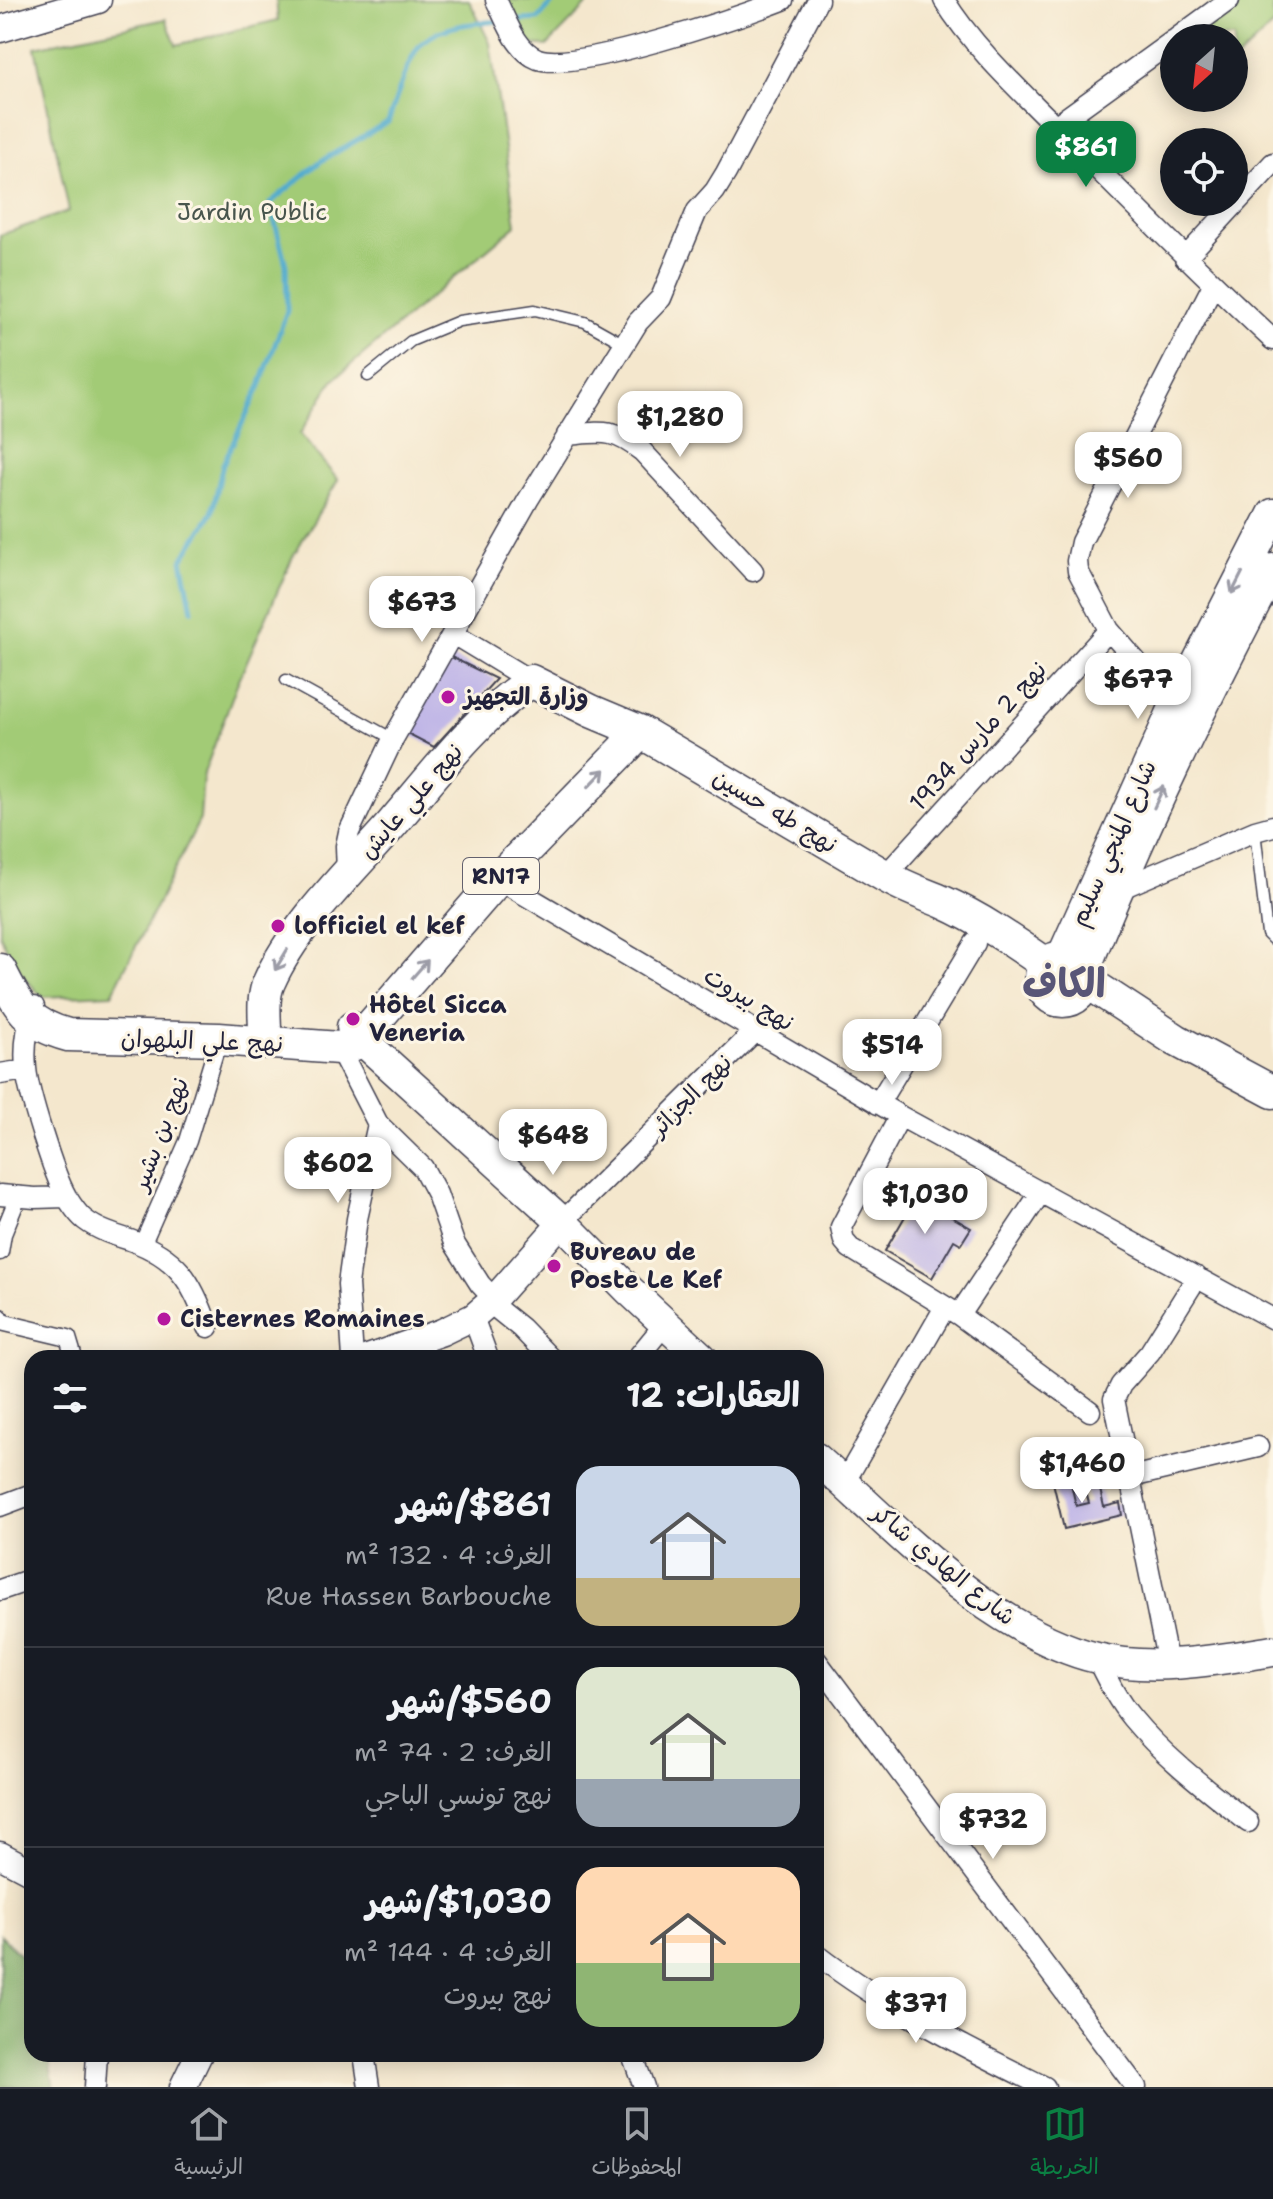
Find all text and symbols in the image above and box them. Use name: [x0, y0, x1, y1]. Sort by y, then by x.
north arrow: [1160, 24, 1248, 112]
map controls: [1160, 24, 1248, 216]
pin: $861: [1039, 121, 1133, 189]
button: locate: [1160, 128, 1248, 216]
text: $861: [1054, 129, 1118, 164]
park label: Jardin Public: [177, 196, 327, 228]
pin: $1,280: [615, 391, 745, 459]
text: $1,280: [636, 399, 724, 434]
pin: $560: [1081, 432, 1175, 500]
text: $560: [1093, 440, 1163, 475]
one-way arrow: [1229, 571, 1245, 595]
pin: $673: [375, 576, 469, 644]
text: $673: [387, 584, 457, 619]
pin: $677: [1091, 653, 1185, 721]
street label: نهج 2 مارس 1934: [902, 654, 1054, 818]
text: $677: [1103, 661, 1173, 696]
place label: وزارة التجهيز: [462, 681, 589, 713]
marker: وزارة التجهيز: [439, 688, 457, 706]
street label: نهج علي عايش: [352, 736, 474, 869]
street label: شارع المنجي سليم: [1062, 755, 1169, 933]
street label: نهج طه حسين: [707, 761, 843, 861]
one-way arrow: [587, 768, 606, 788]
one-way arrow: [1152, 785, 1167, 809]
road number: RN17: [463, 858, 539, 894]
place label: lofficiel el kef: [294, 910, 465, 942]
marker: lofficiel el kef: [269, 917, 287, 935]
one-way arrow: [273, 948, 289, 971]
district label: الكاف: [1022, 956, 1106, 1010]
one-way arrow: [411, 959, 429, 979]
street label: نهج بيروت: [698, 959, 800, 1039]
place label: Hôtel Sicca Veneria: [369, 989, 507, 1049]
marker: Hôtel Sicca Veneria: [344, 1010, 362, 1028]
pin: $514: [845, 1019, 939, 1087]
street label: نهج علي البلهوان: [120, 1022, 284, 1065]
text: $514: [861, 1027, 923, 1062]
street label: نهج الجزائر: [642, 1047, 739, 1144]
street label: نهج بن بشير: [123, 1073, 196, 1197]
pin: $648: [506, 1109, 600, 1177]
text: $648: [517, 1117, 589, 1152]
pin: $602: [291, 1137, 385, 1205]
text: $602: [302, 1145, 374, 1180]
pin: $1,030: [860, 1168, 990, 1236]
text: $1,030: [881, 1176, 969, 1211]
place label: Bureau de Poste Le Kef: [570, 1236, 723, 1296]
marker: Bureau de Poste Le Kef: [545, 1257, 563, 1275]
place label: Cisternes Romaines: [180, 1303, 425, 1335]
marker: Cisternes Romaines: [155, 1310, 173, 1328]
text: العقارات: 12: [626, 1372, 800, 1418]
icon: filters: [48, 1376, 92, 1420]
pin: $1,460: [1017, 1437, 1147, 1505]
text: $1,460: [1038, 1445, 1126, 1480]
text: $861/شهر: [397, 1481, 552, 1527]
street label: شارع الهادي شاكر: [863, 1496, 1022, 1634]
icon: home: [640, 1498, 736, 1594]
text: الغرف: 4 · 132 m²: [345, 1537, 552, 1572]
text: Rue Hassen Barbouche: [266, 1578, 552, 1613]
text: $560/شهر: [389, 1678, 552, 1724]
icon: home: [640, 1699, 736, 1795]
text: الغرف: 2 · 74 m²: [354, 1734, 552, 1769]
text: نهج تونسي الباجي: [365, 1777, 552, 1812]
pin: $732: [946, 1793, 1040, 1861]
text: $732: [958, 1801, 1028, 1836]
text: $1,030/شهر: [366, 1878, 552, 1924]
icon: home: [640, 1899, 736, 1995]
text: الغرف: 4 · 144 m²: [344, 1934, 552, 1969]
text: نهج بيروت: [443, 1977, 552, 2012]
pin: $371: [869, 1977, 963, 2045]
text: $371: [884, 1985, 948, 2020]
tab: الرئيسية: [174, 2102, 243, 2186]
tab: المحفوظات: [591, 2102, 682, 2186]
tab: الخريطة: [1030, 2102, 1099, 2186]

